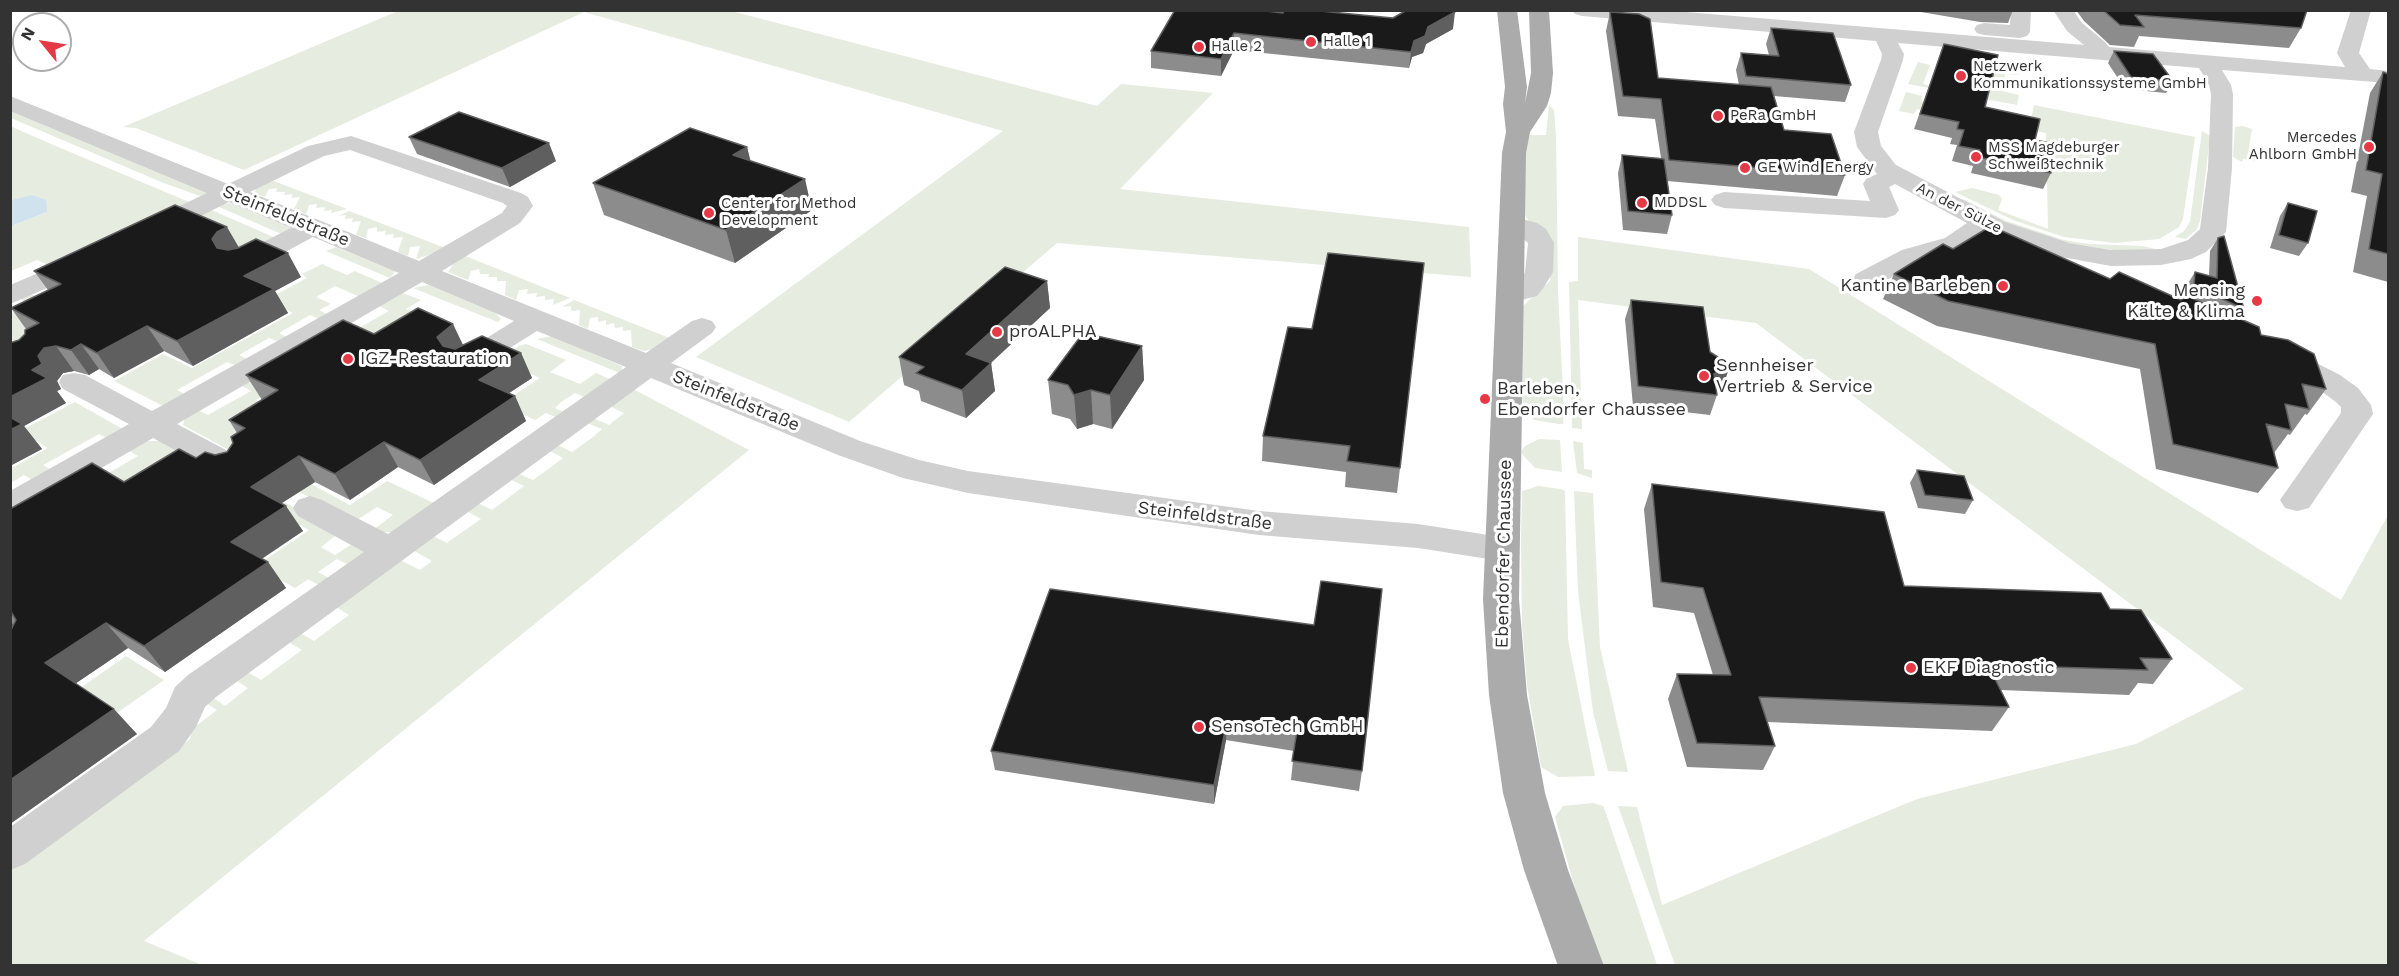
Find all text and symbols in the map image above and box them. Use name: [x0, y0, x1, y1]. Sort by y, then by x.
north arrow: [12, 12, 72, 72]
text: N: [17, 24, 39, 44]
place label: Halle 1: [1323, 33, 1371, 51]
marker: Halle 1: [1304, 35, 1318, 49]
place label: Halle 2: [1211, 38, 1262, 56]
marker: Halle 2: [1192, 40, 1206, 54]
place label: Netzwerk Kommunikationssysteme GmbH: [1973, 58, 2207, 93]
marker: Netzwerk Kommunikationssysteme GmbH: [1954, 69, 1968, 83]
place label: PeRa GmbH: [1730, 107, 1817, 125]
marker: PeRa GmbH: [1711, 109, 1725, 123]
place label: Mercedes Ahlborn GmbH: [2249, 129, 2357, 164]
place label: MSS Magdeburger Schweißtechnik: [1988, 139, 2120, 174]
marker: Mercedes Ahlborn GmbH: [2362, 140, 2376, 154]
marker: MSS Magdeburger Schweißtechnik: [1969, 150, 1983, 164]
place label: GE Wind Energy: [1757, 159, 1874, 177]
marker: GE Wind Energy: [1738, 161, 1752, 175]
street label: An der Sülze: [1913, 179, 2005, 237]
street label: Steinfeldstraße: [219, 181, 353, 251]
place label: MDDSL: [1654, 194, 1707, 212]
place label: Center for Method Development: [721, 195, 856, 230]
marker: MDDSL: [1635, 196, 1649, 210]
marker: Center for Method Development: [702, 206, 716, 220]
place label: Kantine Barleben: [1840, 275, 1991, 297]
marker: Kantine Barleben: [1996, 279, 2010, 293]
place label: Mensing Kälte & Klima: [2127, 280, 2245, 322]
marker: Mensing Kälte & Klima: [2250, 294, 2264, 308]
place label: proALPHA: [1009, 321, 1097, 343]
marker: proALPHA: [990, 325, 1004, 339]
place label: IGZ-Restauration: [360, 348, 509, 370]
marker: IGZ-Restauration: [341, 352, 355, 366]
place label: Sennheiser Vertrieb & Service: [1716, 355, 1873, 398]
street label: Steinfeldstraße: [669, 366, 803, 436]
marker: Sennheiser Vertrieb & Service: [1697, 369, 1711, 383]
place label: Barleben, Ebendorfer Chaussee: [1497, 378, 1686, 420]
marker: Barleben, Ebendorfer Chaussee: [1478, 392, 1492, 406]
street label: Ebendorfer Chaussee: [1492, 459, 1516, 649]
street label: Steinfeldstraße: [1137, 497, 1273, 535]
place label: EKF Diagnostic: [1923, 657, 2055, 679]
marker: EKF Diagnostic: [1904, 661, 1918, 675]
place label: SensoTech GmbH: [1211, 716, 1364, 738]
marker: SensoTech GmbH: [1192, 720, 1206, 734]

